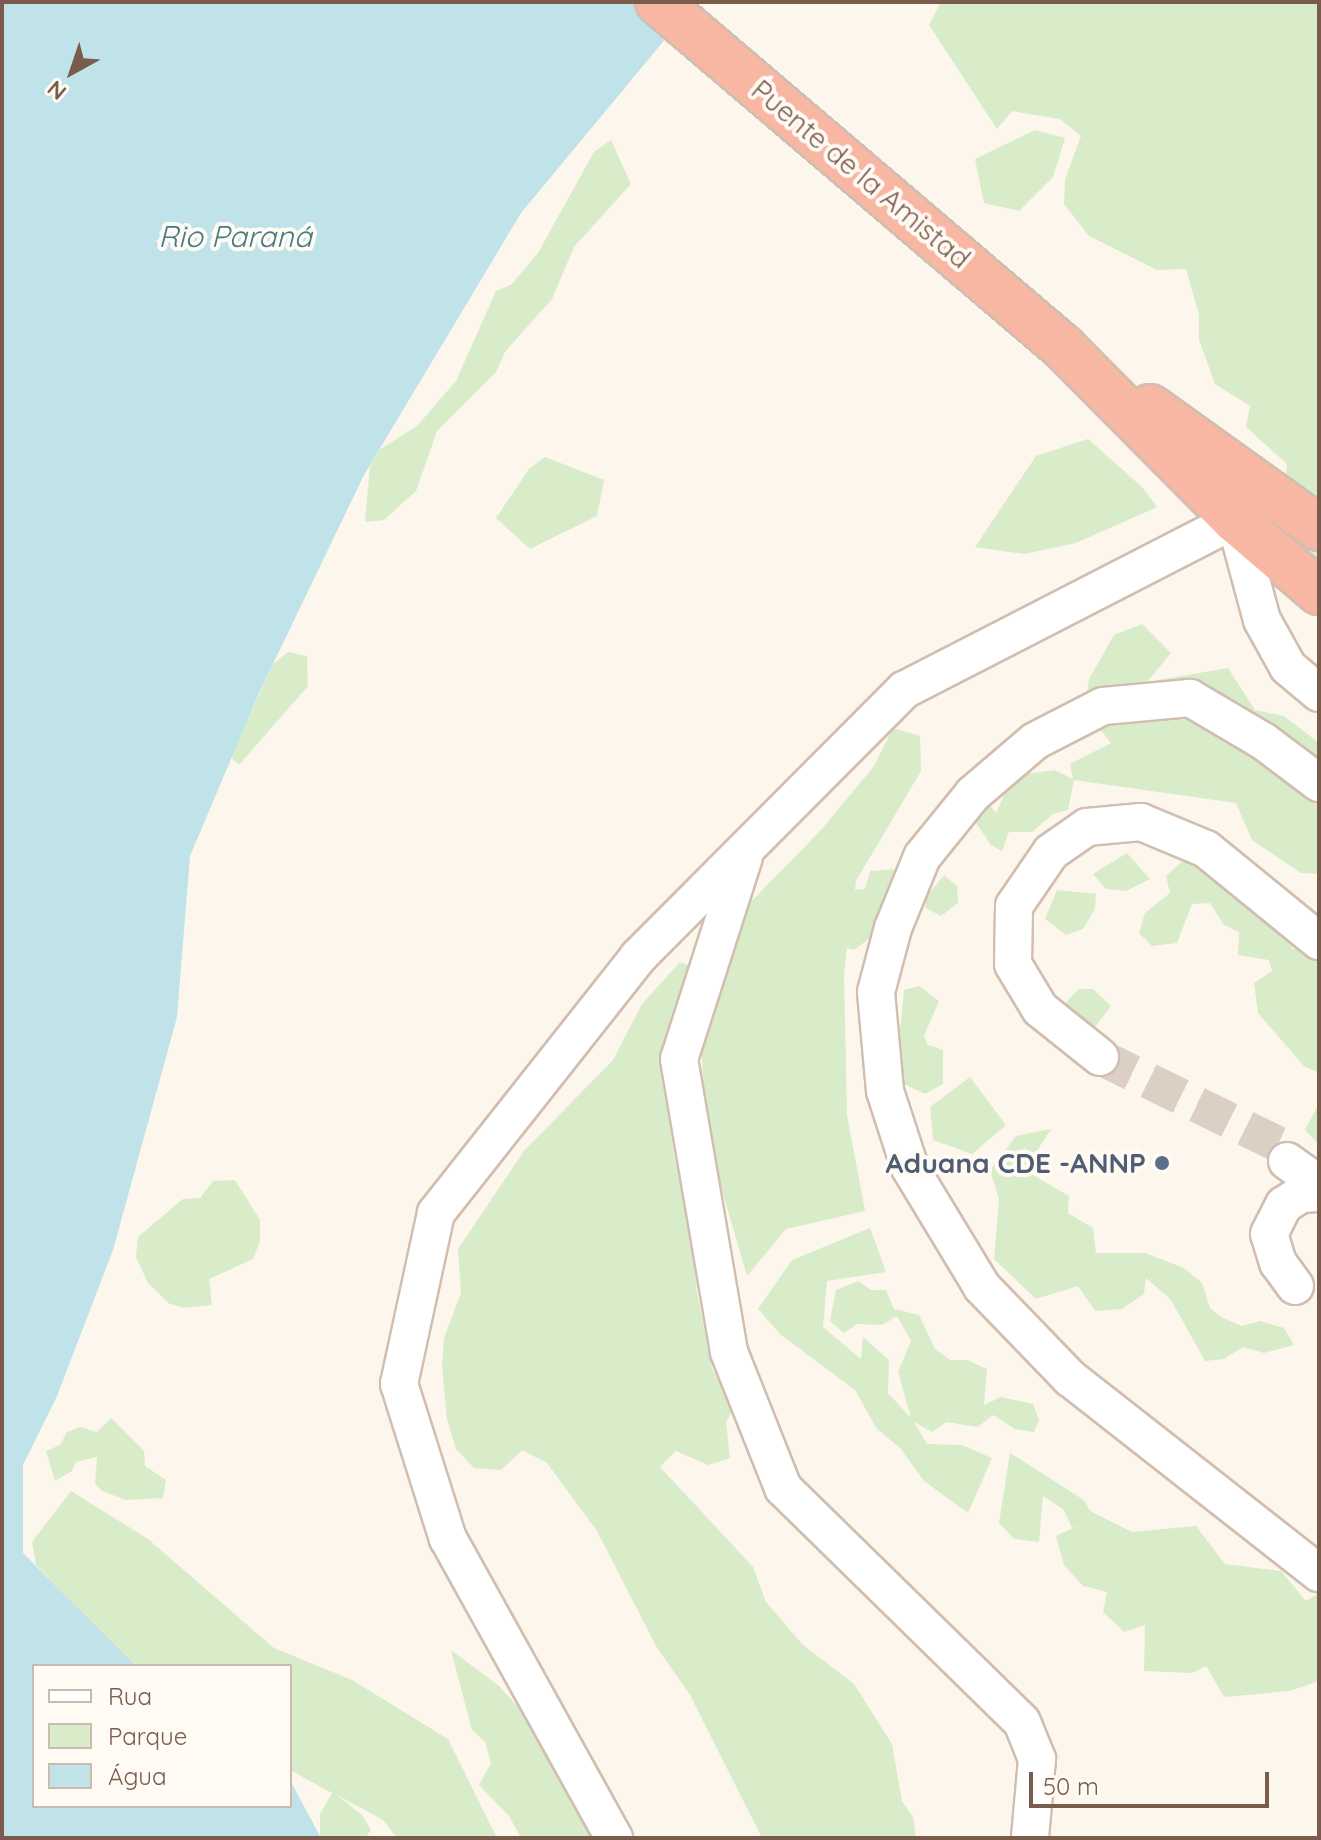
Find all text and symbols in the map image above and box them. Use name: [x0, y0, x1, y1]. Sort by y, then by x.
north arrow: [32, 32, 112, 112]
street label: Puente de la Amistad: [745, 73, 977, 275]
text: N: [41, 74, 72, 106]
water label: Rio Paraná: [158, 218, 312, 254]
place label: Aduana CDE -ANNP: [885, 1146, 1146, 1180]
marker: Aduana CDE -ANNP: [1153, 1154, 1171, 1172]
legend: [32, 1664, 292, 1808]
text: Rua: [108, 1681, 152, 1711]
text: Parque: [108, 1721, 187, 1751]
scale bar: [1033, 1756, 1273, 1806]
text: Água: [108, 1761, 167, 1791]
text: 50 m: [1043, 1771, 1099, 1801]

